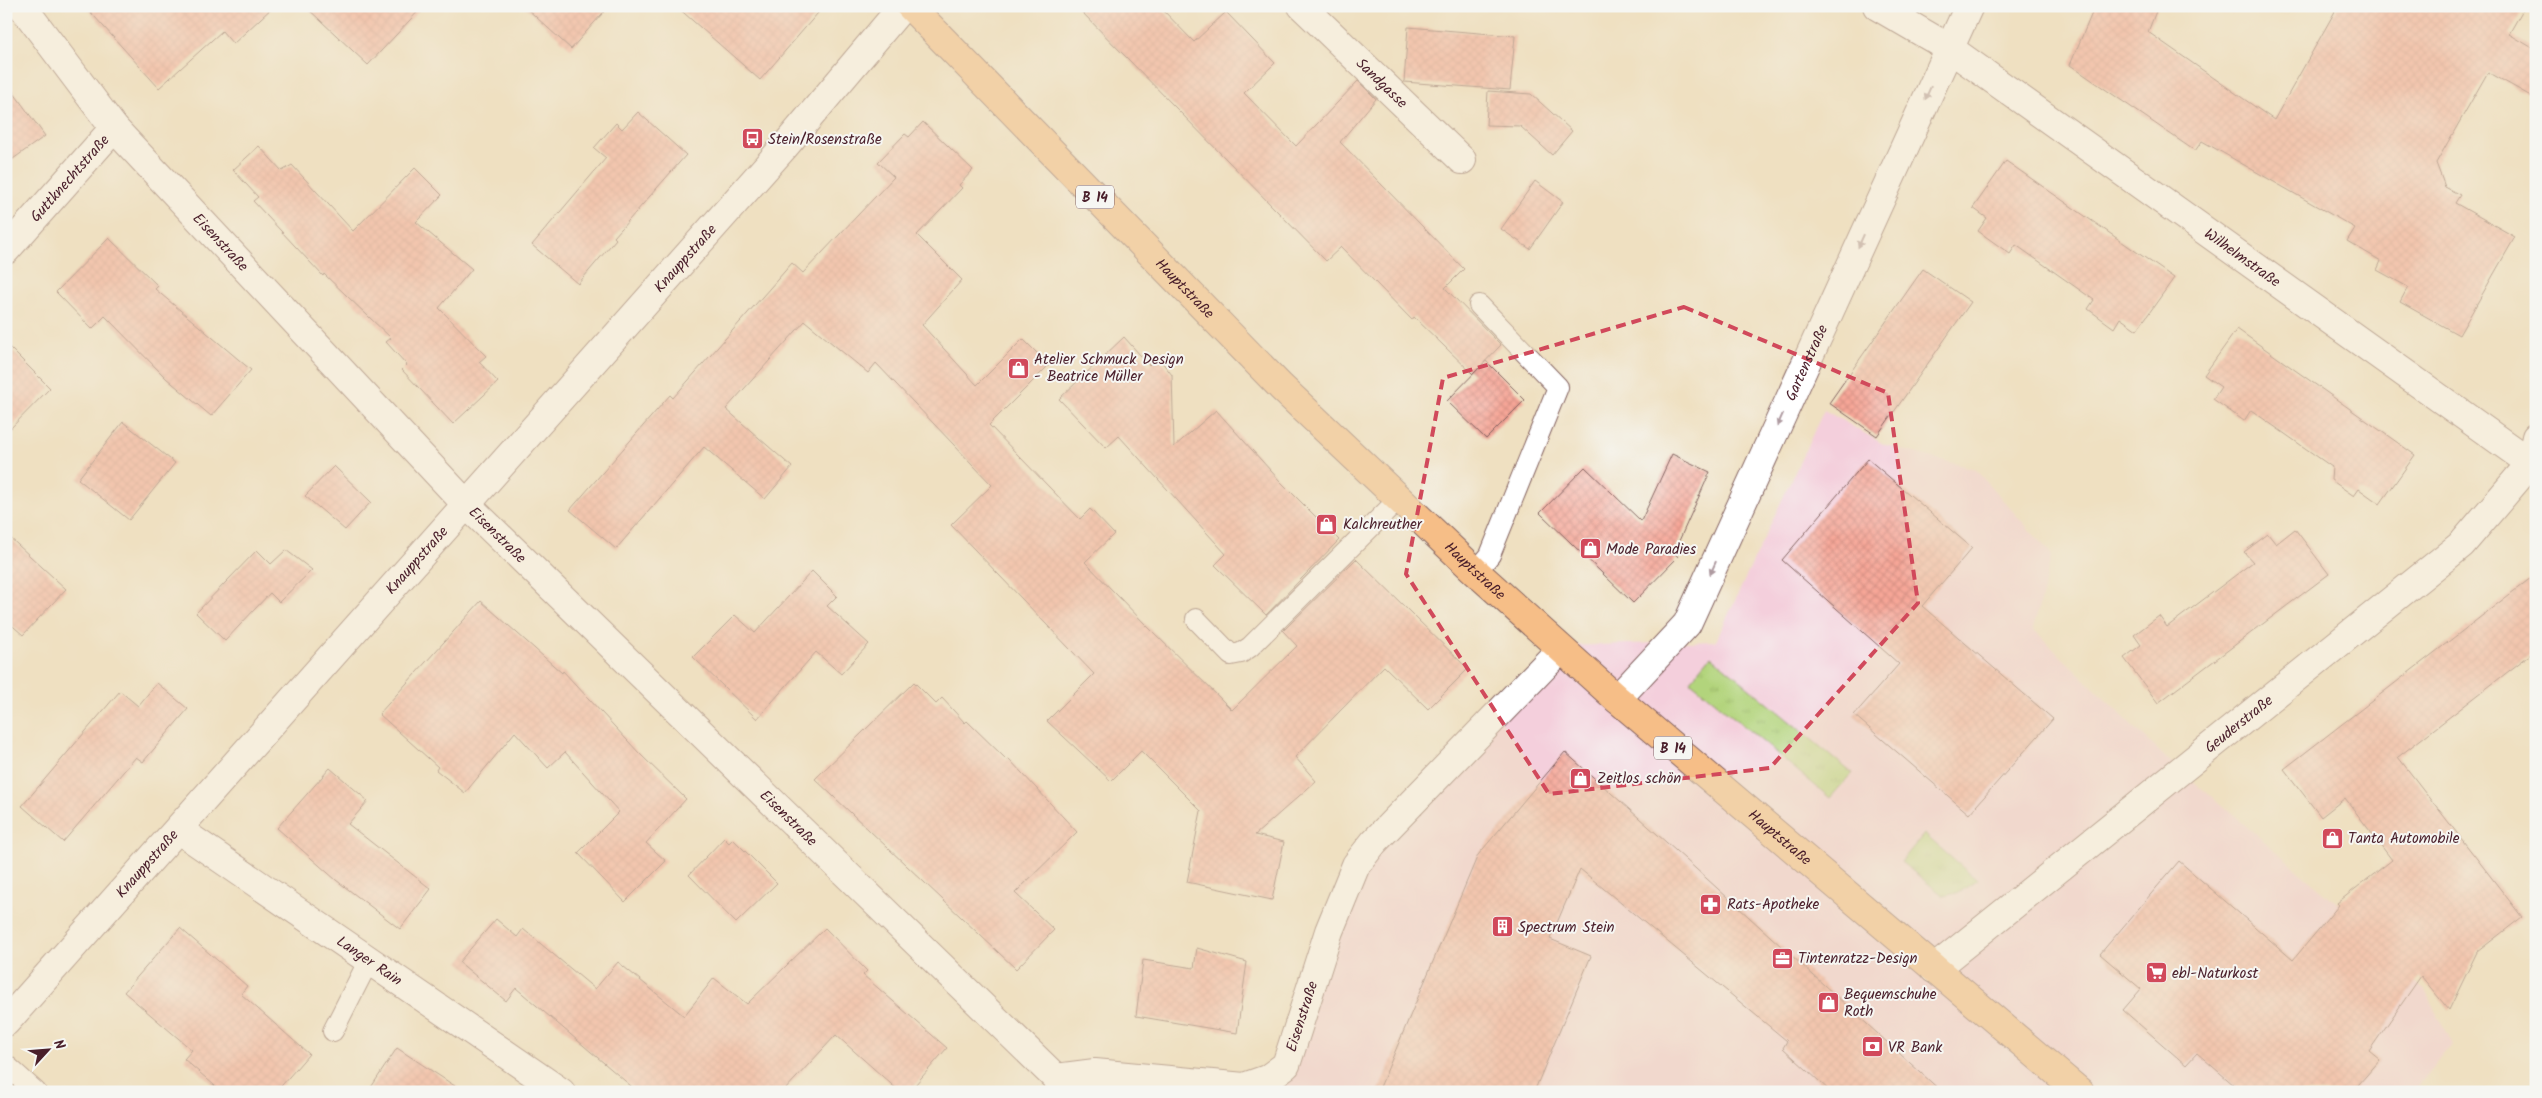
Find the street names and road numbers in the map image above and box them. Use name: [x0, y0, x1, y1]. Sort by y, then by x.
street label: Sandgasse: [1350, 53, 1413, 115]
street label: Guttknechtstraße: [25, 129, 116, 228]
road number: B 14: [1076, 186, 1114, 208]
street label: Eisenstraße: [186, 208, 254, 278]
street label: Knauppstraße: [649, 219, 723, 299]
street label: Wilhelmstraße: [2199, 223, 2285, 294]
street label: Hauptstraße: [1149, 253, 1220, 325]
street label: Gartenstraße: [1779, 321, 1835, 405]
street label: Eisenstraße: [462, 501, 532, 570]
street label: Knauppstraße: [380, 521, 455, 601]
street label: Hauptstraße: [1438, 536, 1511, 607]
street label: Geuderstraße: [2200, 689, 2279, 760]
road number: B 14: [1654, 736, 1692, 760]
street label: Eisenstraße: [753, 784, 823, 853]
street label: Hauptstraße: [1742, 804, 1817, 872]
street label: Knauppstraße: [110, 824, 185, 904]
street label: Langer Rain: [331, 930, 407, 993]
street label: Eisenstraße: [1280, 978, 1325, 1055]

